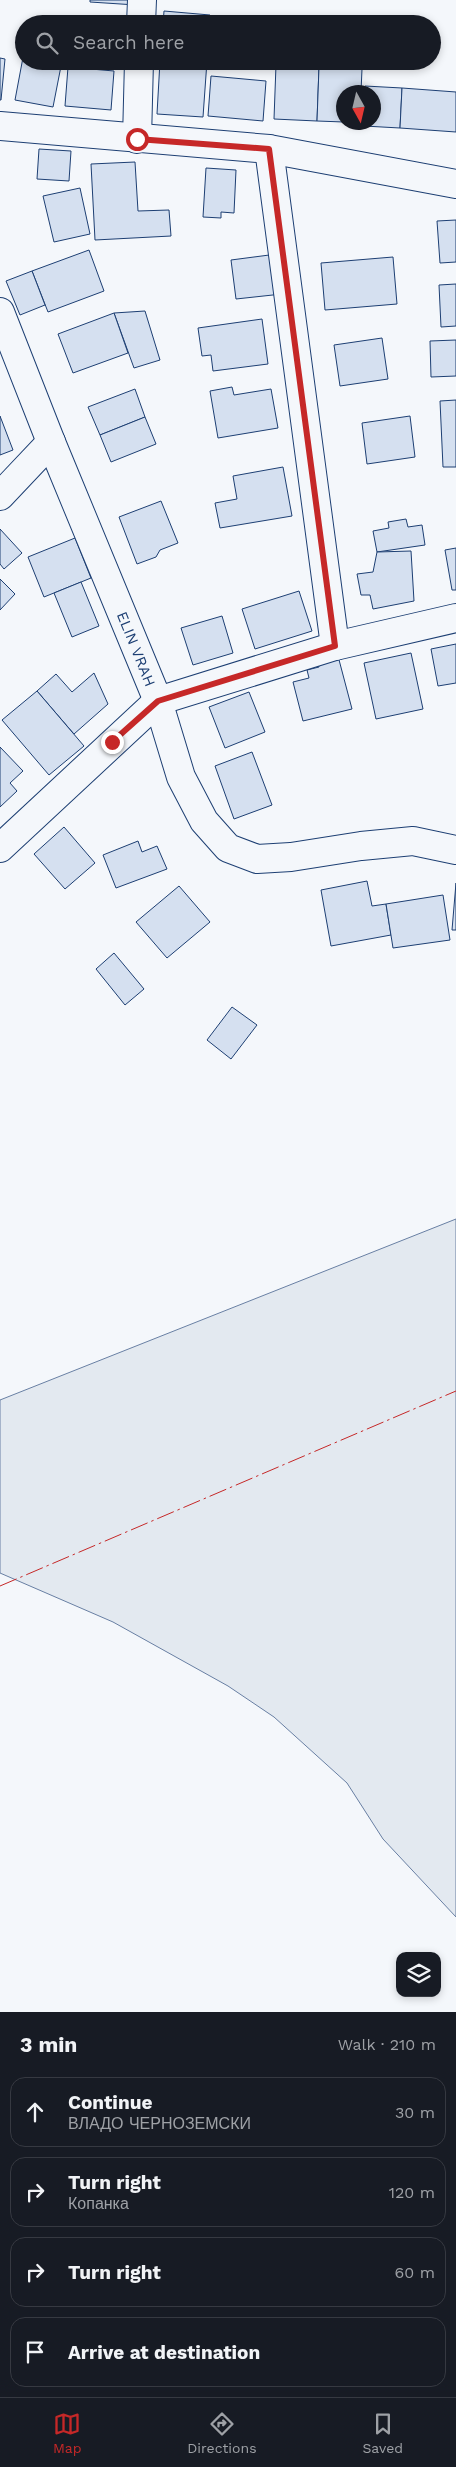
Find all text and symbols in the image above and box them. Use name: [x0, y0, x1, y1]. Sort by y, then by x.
search box: [15, 15, 441, 70]
icon: search: [33, 29, 61, 57]
text: Search here: [73, 31, 184, 54]
north arrow: [336, 85, 381, 130]
route start: [126, 128, 149, 151]
street label: ELIN VRAH: [113, 609, 159, 689]
route end: [101, 731, 124, 754]
map controls: [396, 1952, 441, 1997]
button: layers: [396, 1952, 441, 1997]
text: 3 min: [20, 2032, 77, 2057]
text: Walk · 210 m: [338, 2035, 436, 2054]
text: Continue: [68, 2091, 152, 2114]
icon: ahead: [21, 2098, 49, 2126]
text: 30 m: [395, 2103, 435, 2122]
text: ВЛАДО ЧЕРНОЗЕМСКИ: [68, 2114, 251, 2133]
text: Turn right: [68, 2171, 161, 2194]
icon: right: [21, 2178, 49, 2206]
text: 120 m: [389, 2183, 435, 2202]
text: Копанка: [68, 2194, 129, 2213]
icon: right: [21, 2258, 49, 2286]
text: Turn right: [68, 2261, 161, 2284]
text: 60 m: [395, 2263, 435, 2282]
icon: arrive: [21, 2338, 49, 2366]
text: Arrive at destination: [68, 2341, 260, 2364]
tab: Map: [53, 2410, 82, 2456]
tab: Directions: [187, 2410, 257, 2456]
tab: Saved: [362, 2410, 403, 2456]

